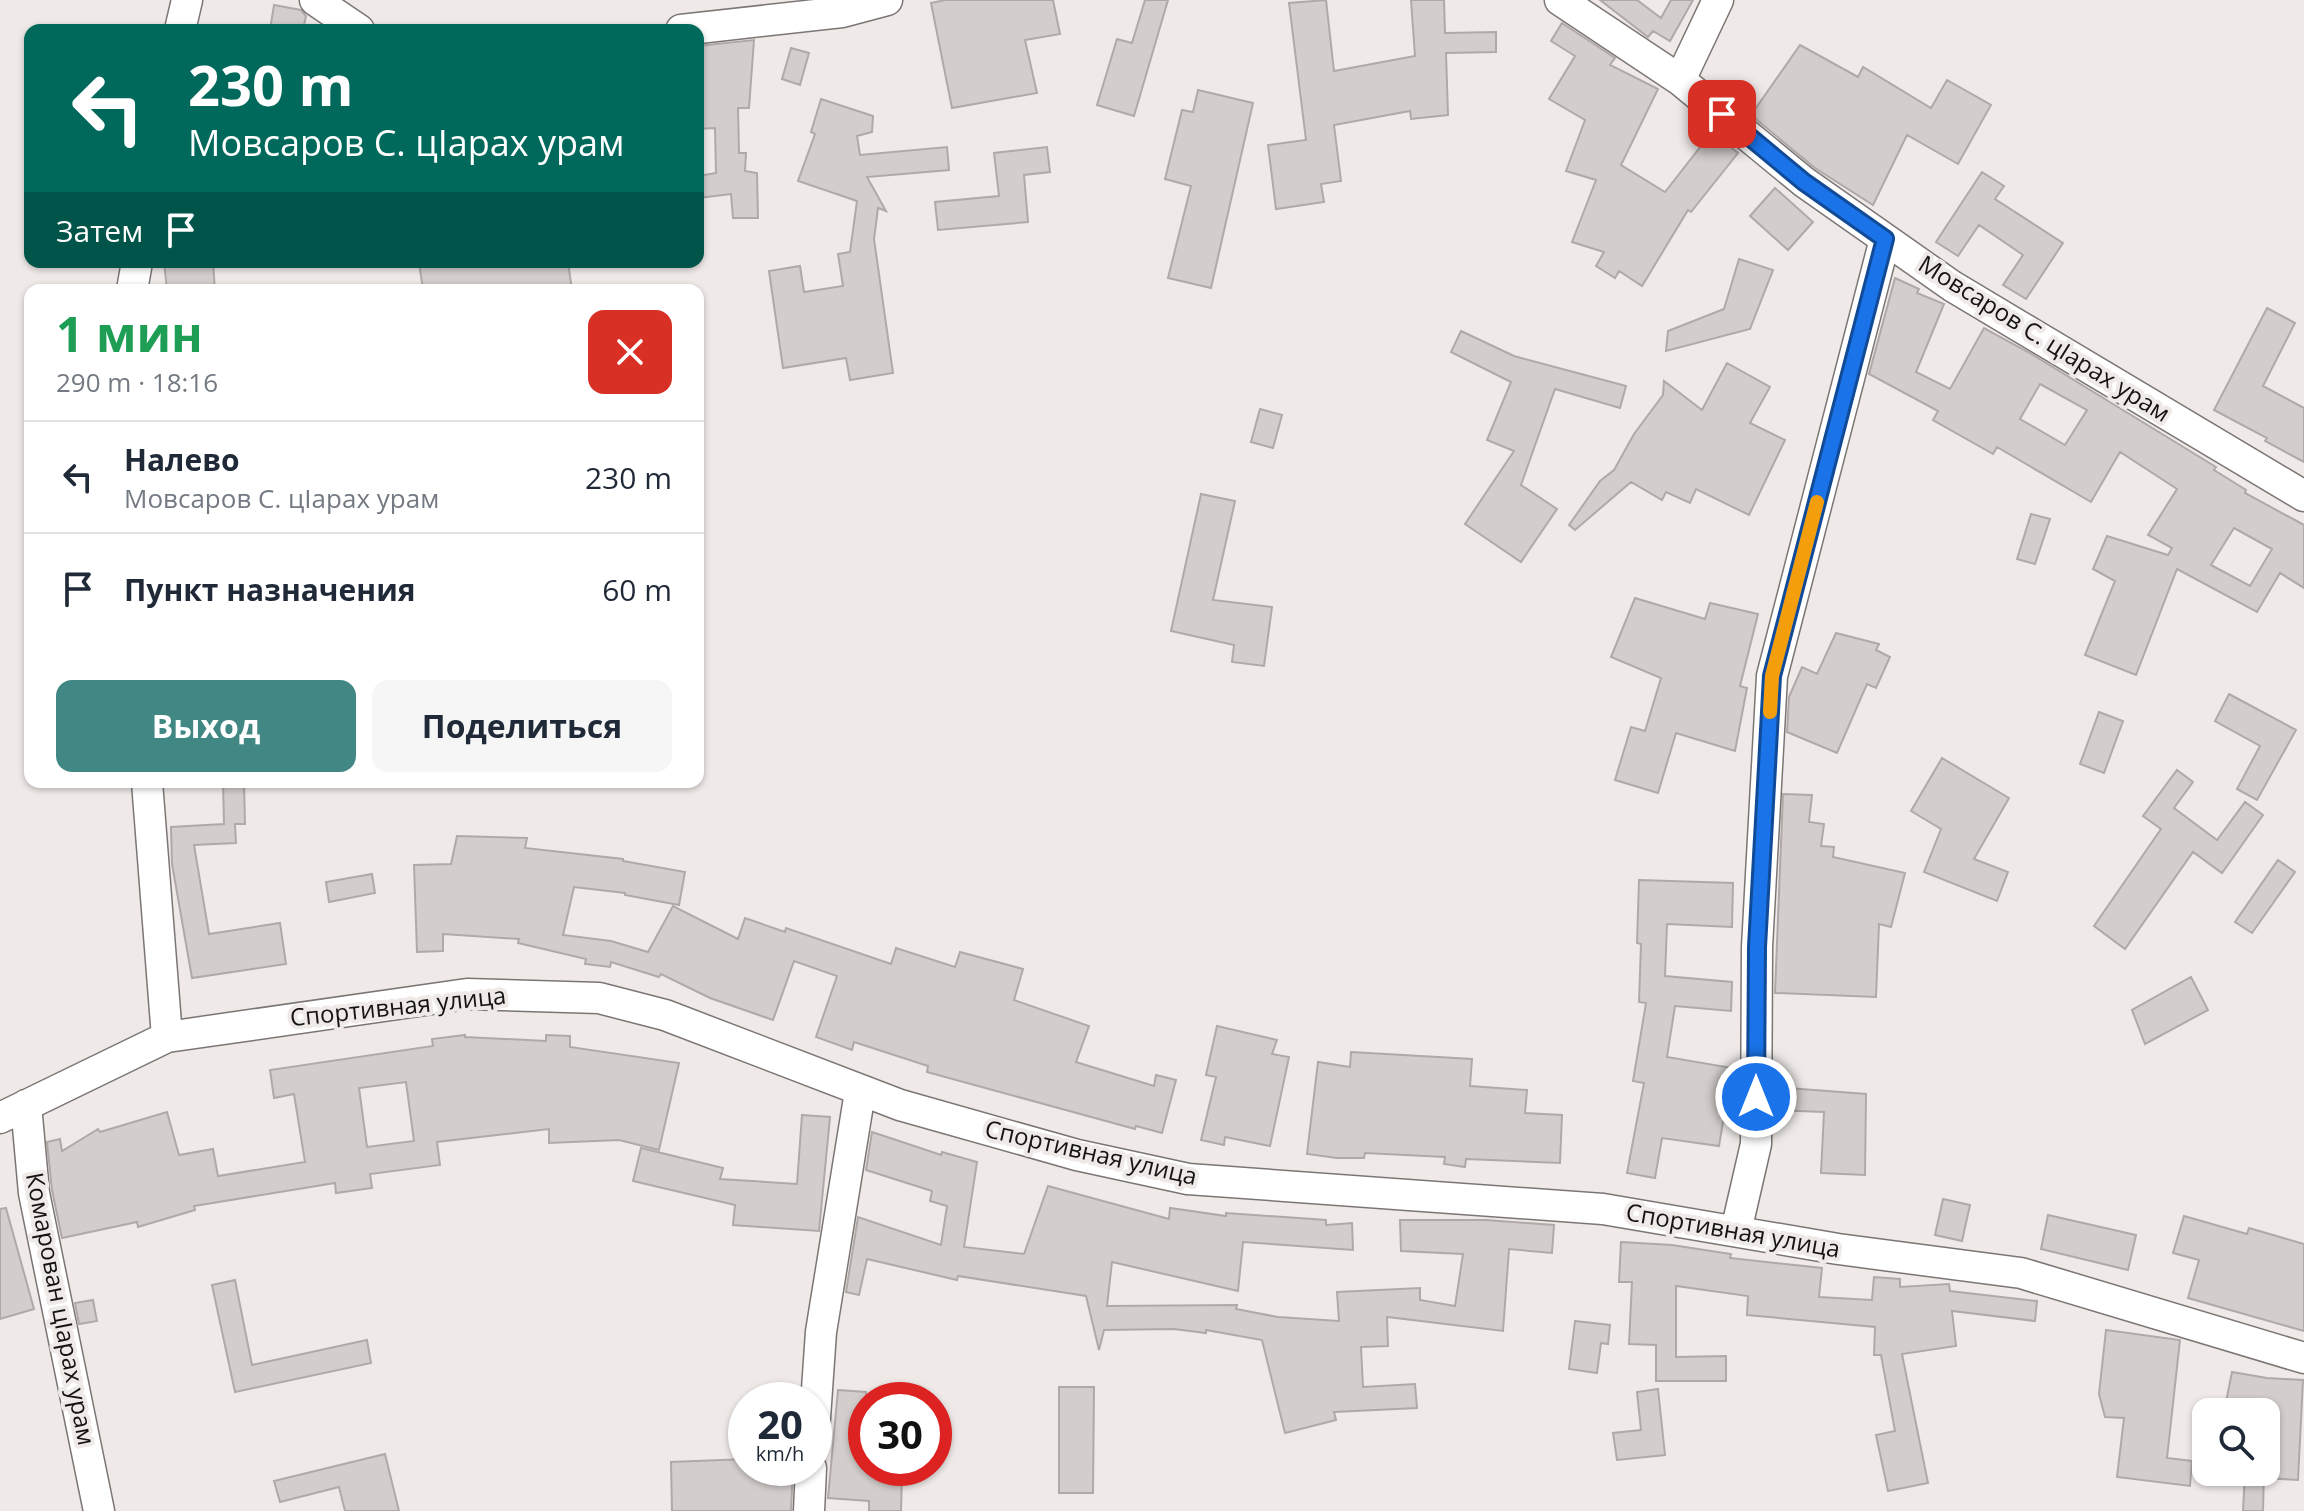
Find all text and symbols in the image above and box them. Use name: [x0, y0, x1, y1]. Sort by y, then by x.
text: 230 m: [188, 46, 354, 122]
icon: left: [56, 56, 160, 160]
pin: [1688, 80, 1756, 148]
icon: arrive: [1700, 92, 1744, 136]
text: Мовсаров С. цIарах урам: [188, 118, 624, 167]
icon: arrive: [159, 208, 203, 252]
text: Затем: [56, 210, 143, 251]
street label: Мовсаров С. цIарах урам: [1913, 247, 2177, 429]
text: 1 мин: [56, 301, 203, 366]
button: close: [588, 310, 672, 394]
text: 290 m · 18:16: [56, 364, 218, 400]
text: Налево: [124, 439, 240, 480]
icon: left: [56, 455, 100, 499]
text: 230 m: [585, 457, 672, 498]
text: Мовсаров С. цIарах урам: [124, 480, 439, 516]
icon: arrive: [56, 567, 100, 611]
text: Пункт назначения: [124, 569, 416, 610]
text: 60 m: [602, 569, 672, 610]
button: Выход: [56, 680, 356, 772]
button: Поделиться: [372, 680, 672, 772]
street label: Спортивная улица: [288, 978, 507, 1033]
position arrow: [1714, 1055, 1798, 1139]
street label: Спортивная улица: [982, 1111, 1201, 1192]
street label: Комарован цIарах урам: [19, 1170, 104, 1448]
street label: Спортивная улица: [1624, 1194, 1843, 1265]
speed limit sign: 30: [848, 1382, 952, 1486]
text: 20: [757, 1396, 803, 1451]
map controls: [2192, 1398, 2280, 1486]
button: search: [2192, 1398, 2280, 1486]
text: km/h: [756, 1440, 804, 1467]

